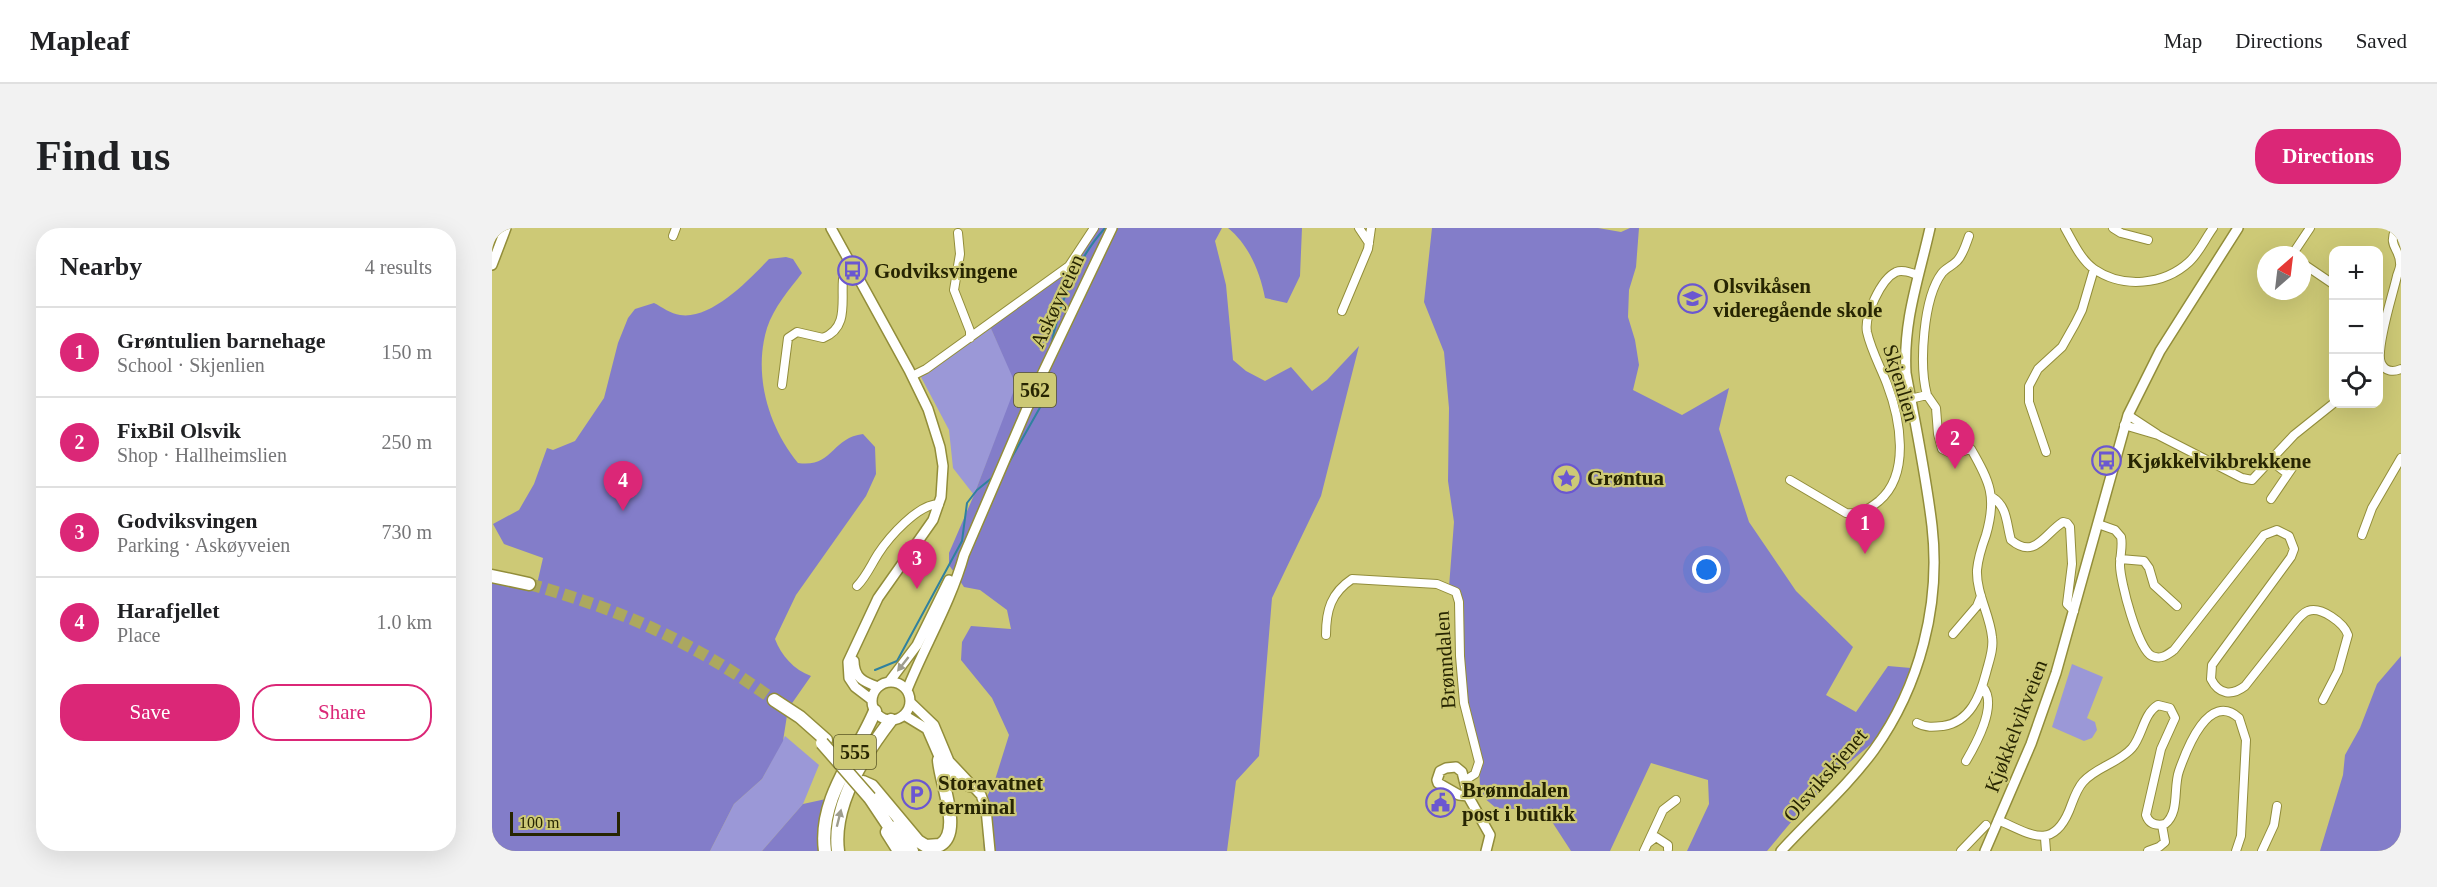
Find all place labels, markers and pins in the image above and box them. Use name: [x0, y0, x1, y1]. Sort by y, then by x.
bus stop icon: Godviksvingene: [837, 255, 869, 287]
place label: Godviksvingene: [874, 259, 1018, 283]
place label: Olsvikåsen videregående skole: [1713, 274, 1882, 322]
school or university icon: Olsvikåsen videregående skole: [1676, 282, 1708, 314]
pin: 2: [1936, 420, 1974, 469]
bus stop icon: Kjøkkelvikbrekkene: [2090, 445, 2122, 477]
place label: Kjøkkelvikbrekkene: [2127, 449, 2311, 473]
pin: 4: [604, 462, 642, 511]
place icon: Grøntua: [1550, 462, 1582, 494]
place label: Grøntua: [1587, 466, 1665, 490]
pin: 1: [1846, 504, 1884, 554]
pin: 3: [898, 540, 936, 589]
place label: Storavatnet terminal: [938, 771, 1043, 819]
place label: Brønndalen post i butikk: [1462, 778, 1576, 826]
parking icon: Storavatnet terminal: [901, 779, 933, 811]
public building icon: Brønndalen post i butikk: [1425, 786, 1457, 818]

